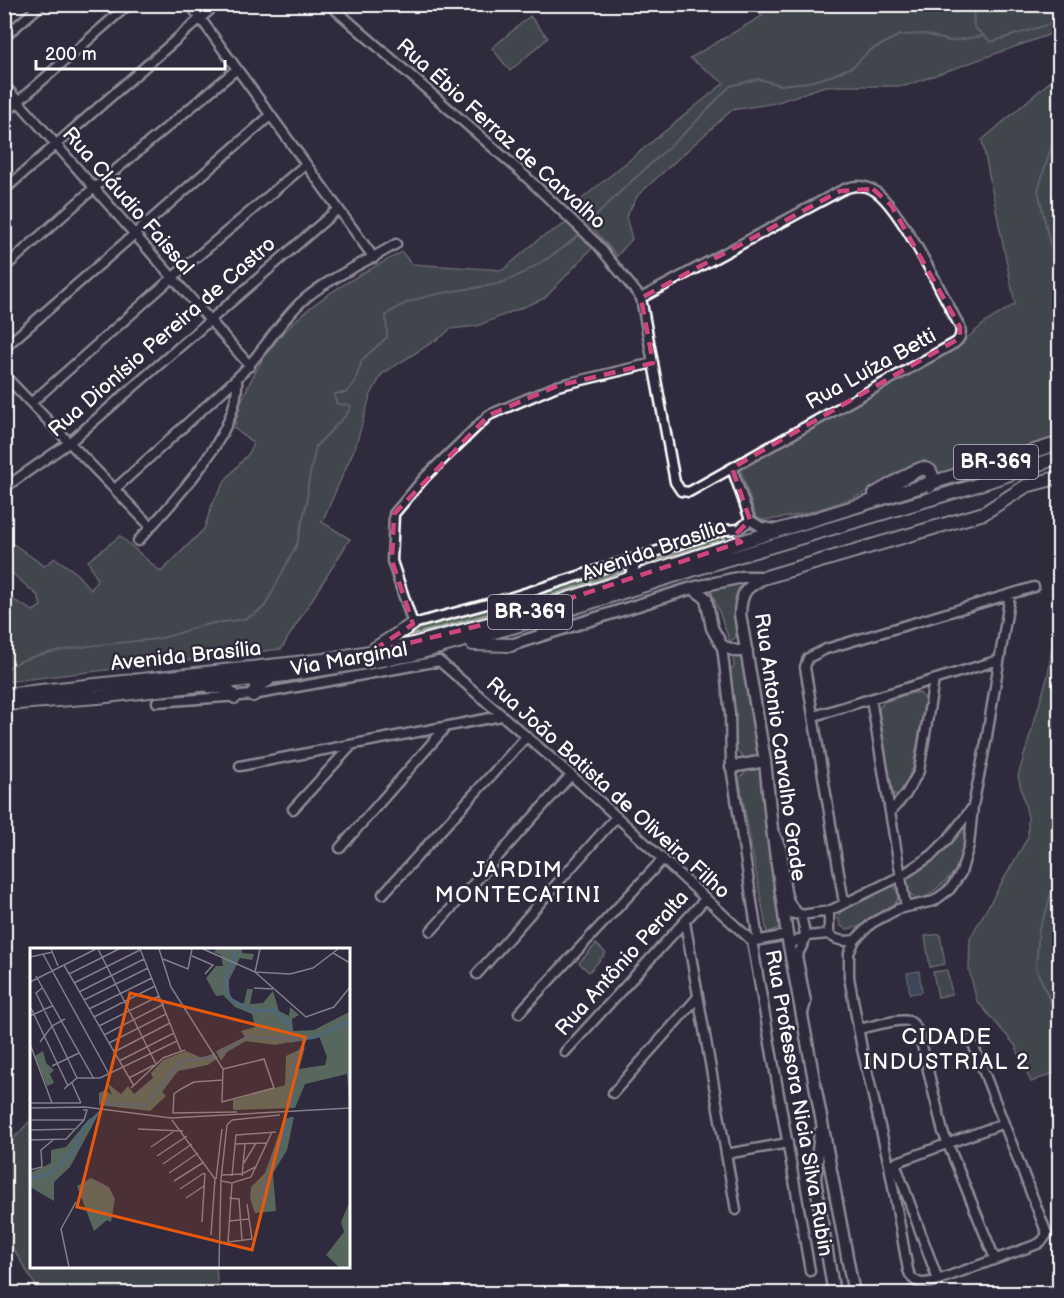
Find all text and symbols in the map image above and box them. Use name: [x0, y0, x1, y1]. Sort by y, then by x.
scale bar: [36, 33, 225, 71]
street label: Rua Ébio Ferraz de Carvalho: [391, 33, 611, 235]
text: 200 m: [45, 44, 97, 65]
street label: Rua Cláudio Faissal: [57, 122, 199, 280]
street label: Rua Dionísio Pereira de Castro: [43, 231, 281, 443]
street label: Rua Luíza Betti: [802, 323, 940, 415]
road number: BR-369: [954, 445, 1038, 479]
street label: Avenida Brasília: [578, 514, 730, 586]
road number: BR-369: [488, 595, 572, 629]
street label: Rua Antonio Carvalho Grade: [749, 611, 811, 883]
street label: Avenida Brasília: [109, 636, 263, 676]
street label: Via Marginal: [289, 636, 409, 682]
street label: Rua João Batista de Oliveira Filho: [481, 672, 735, 904]
district label: JARDIM MONTECATINI: [435, 857, 601, 909]
street label: Rua Antônio Peralta: [550, 885, 694, 1041]
inset map: [30, 948, 350, 1268]
street label: Rua Professora Nicia Silva Rubin: [760, 948, 838, 1258]
district label: CIDADE INDUSTRIAL 2: [863, 1024, 1031, 1076]

